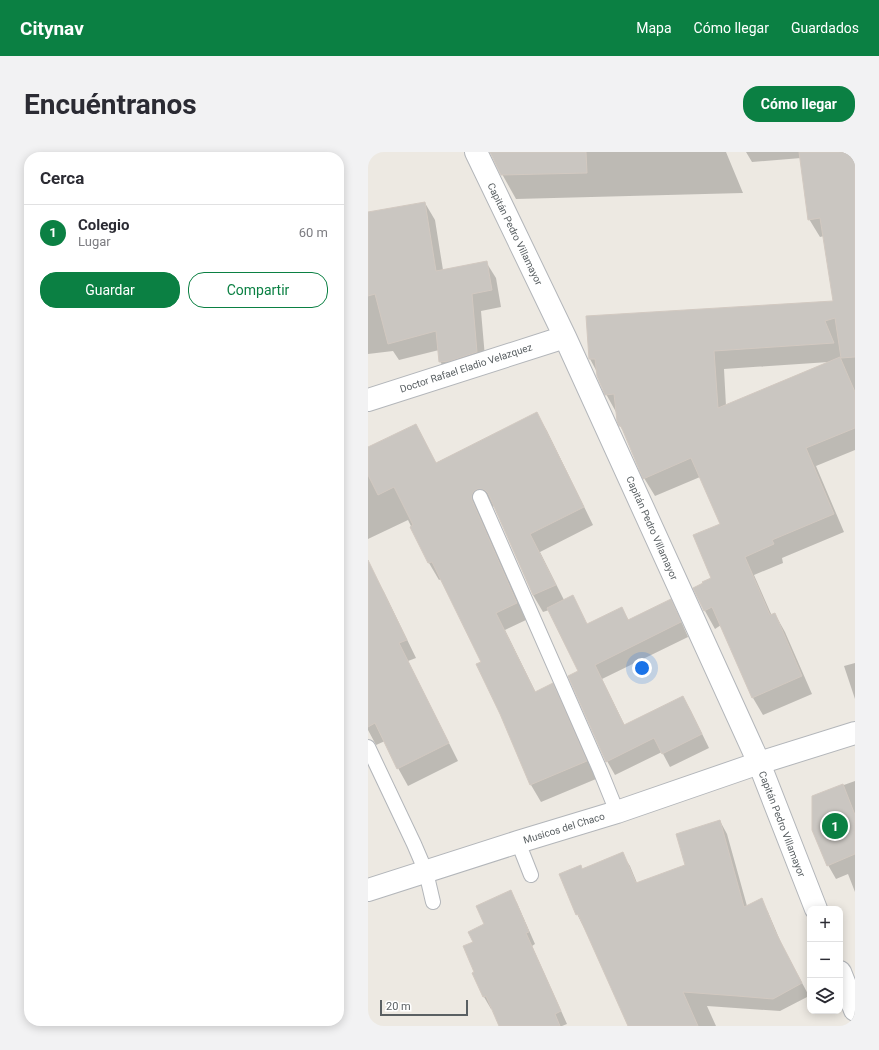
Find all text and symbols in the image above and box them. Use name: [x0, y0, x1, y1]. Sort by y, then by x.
text: Citynav: [20, 17, 84, 40]
text: Mapa: [636, 20, 672, 36]
text: Cómo llegar: [694, 20, 769, 36]
text: Guardados: [791, 20, 859, 36]
button: Cómo llegar: [743, 86, 855, 122]
text: Encuéntranos: [24, 88, 197, 121]
text: Cerca: [40, 168, 84, 188]
street label: Capitán Pedro Villamayor: [485, 181, 545, 287]
text: Colegio: [78, 216, 129, 234]
text: 1: [49, 225, 57, 240]
text: 60 m: [299, 225, 328, 240]
text: Lugar: [78, 234, 111, 249]
button: Guardar: [40, 272, 180, 308]
button: Compartir: [188, 272, 328, 308]
street label: Doctor Rafael Eladio Velazquez: [398, 341, 534, 395]
street label: Capitán Pedro Villamayor: [624, 474, 680, 582]
your location: [632, 658, 652, 678]
street label: Capitán Pedro Villamayor: [757, 770, 807, 879]
street label: Musicos del Chaco: [522, 810, 606, 846]
pin: 1: [822, 811, 848, 841]
map controls: [807, 906, 843, 1014]
button: +: [807, 906, 843, 942]
button: −: [807, 942, 843, 978]
button: layers: [807, 978, 843, 1014]
scale bar: [380, 998, 468, 1017]
text: 20 m: [386, 1000, 411, 1013]

